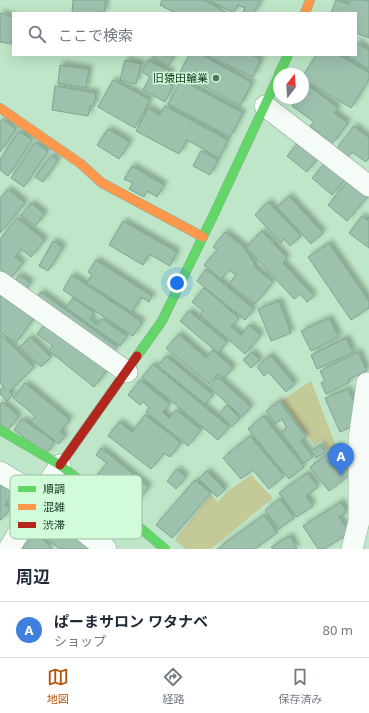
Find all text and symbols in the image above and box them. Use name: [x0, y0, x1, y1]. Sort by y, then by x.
search box: [12, 12, 357, 56]
icon: search: [26, 23, 48, 45]
text: ここで検索: [58, 25, 133, 45]
north arrow: [273, 68, 309, 104]
place label: 旧猿田輪業: [153, 70, 208, 85]
marker: 旧猿田輪業: [211, 73, 221, 83]
your location: [167, 273, 187, 293]
pin: A: [328, 443, 354, 476]
legend: [10, 475, 142, 539]
text: 順調: [43, 481, 65, 496]
text: 混雑: [43, 499, 65, 514]
text: 渋滞: [43, 517, 65, 532]
text: 周辺: [16, 565, 50, 588]
text: ぱーまサロン ワタナベ: [54, 611, 208, 631]
text: A: [25, 621, 34, 639]
text: 80 m: [323, 621, 353, 639]
text: ショップ: [54, 632, 106, 650]
tab: 地図: [47, 666, 69, 706]
tab: 経路: [162, 666, 184, 706]
tab: 保存済み: [278, 666, 322, 706]

